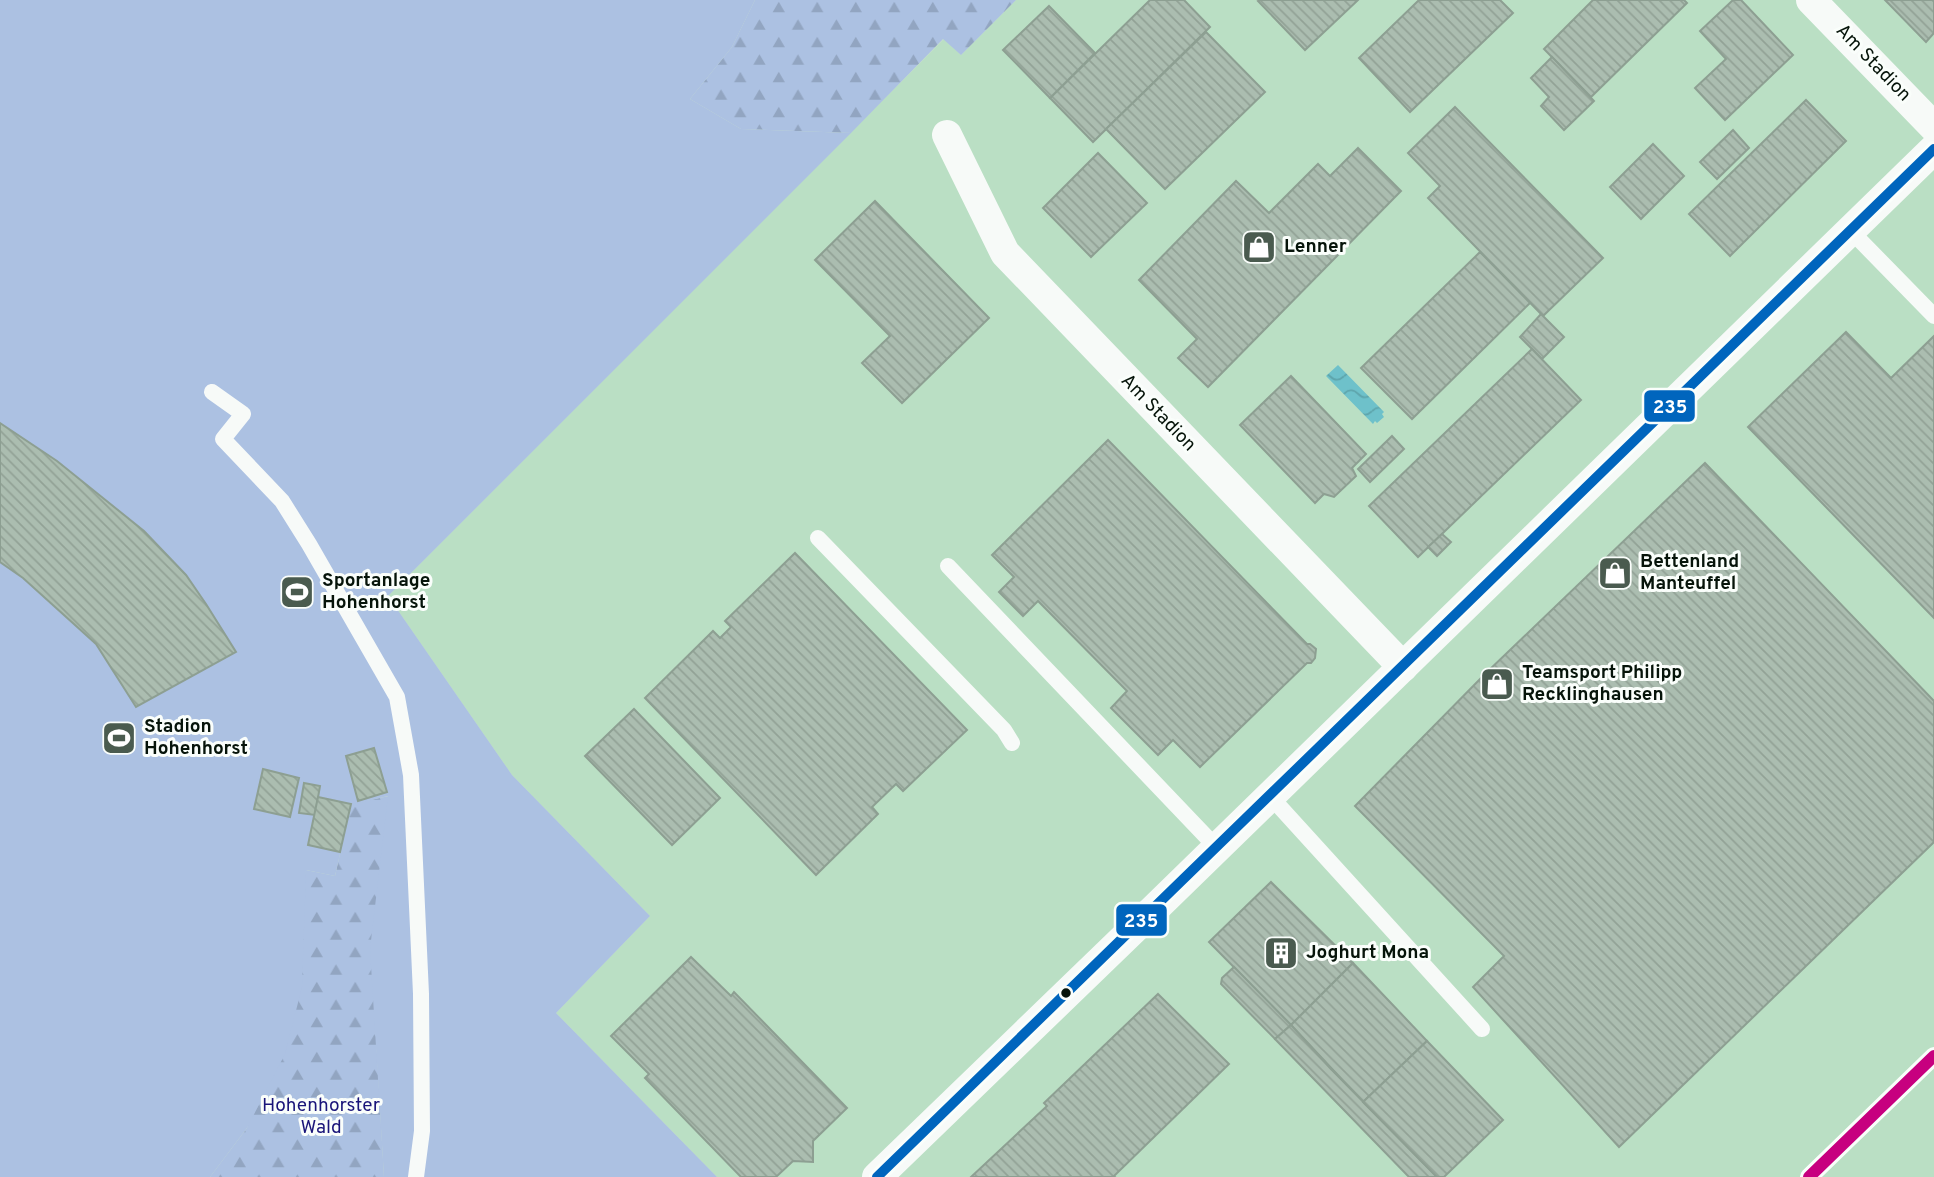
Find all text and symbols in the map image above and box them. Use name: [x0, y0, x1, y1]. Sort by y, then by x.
street label: Am Stadion: [1830, 19, 1916, 107]
shop icon: Lenner: [1240, 228, 1278, 266]
place label: Lenner: [1284, 235, 1347, 259]
street label: Am Stadion: [1115, 369, 1201, 457]
line badge: 235: [1643, 389, 1696, 423]
text: 235: [1653, 396, 1687, 420]
place label: Bettenland Manteuffel: [1640, 550, 1739, 596]
shop icon: Bettenland Manteuffel: [1596, 554, 1634, 592]
place label: Sportanlage Hohenhorst: [322, 569, 430, 615]
sports icon: Sportanlage Hohenhorst: [278, 573, 316, 611]
place label: Teamsport Philipp Recklinghausen: [1522, 661, 1682, 707]
shop icon: Teamsport Philipp Recklinghausen: [1478, 665, 1516, 703]
place label: Stadion Hohenhorst: [144, 715, 248, 761]
sports icon: Stadion Hohenhorst: [100, 719, 138, 757]
line badge: 235: [1115, 903, 1168, 937]
text: 235: [1124, 910, 1158, 934]
building icon: Joghurt Mona: [1262, 934, 1300, 972]
place label: Joghurt Mona: [1306, 941, 1429, 965]
unlabelled marker: [1059, 986, 1073, 1000]
park label: Hohenhorster Wald: [262, 1094, 381, 1140]

